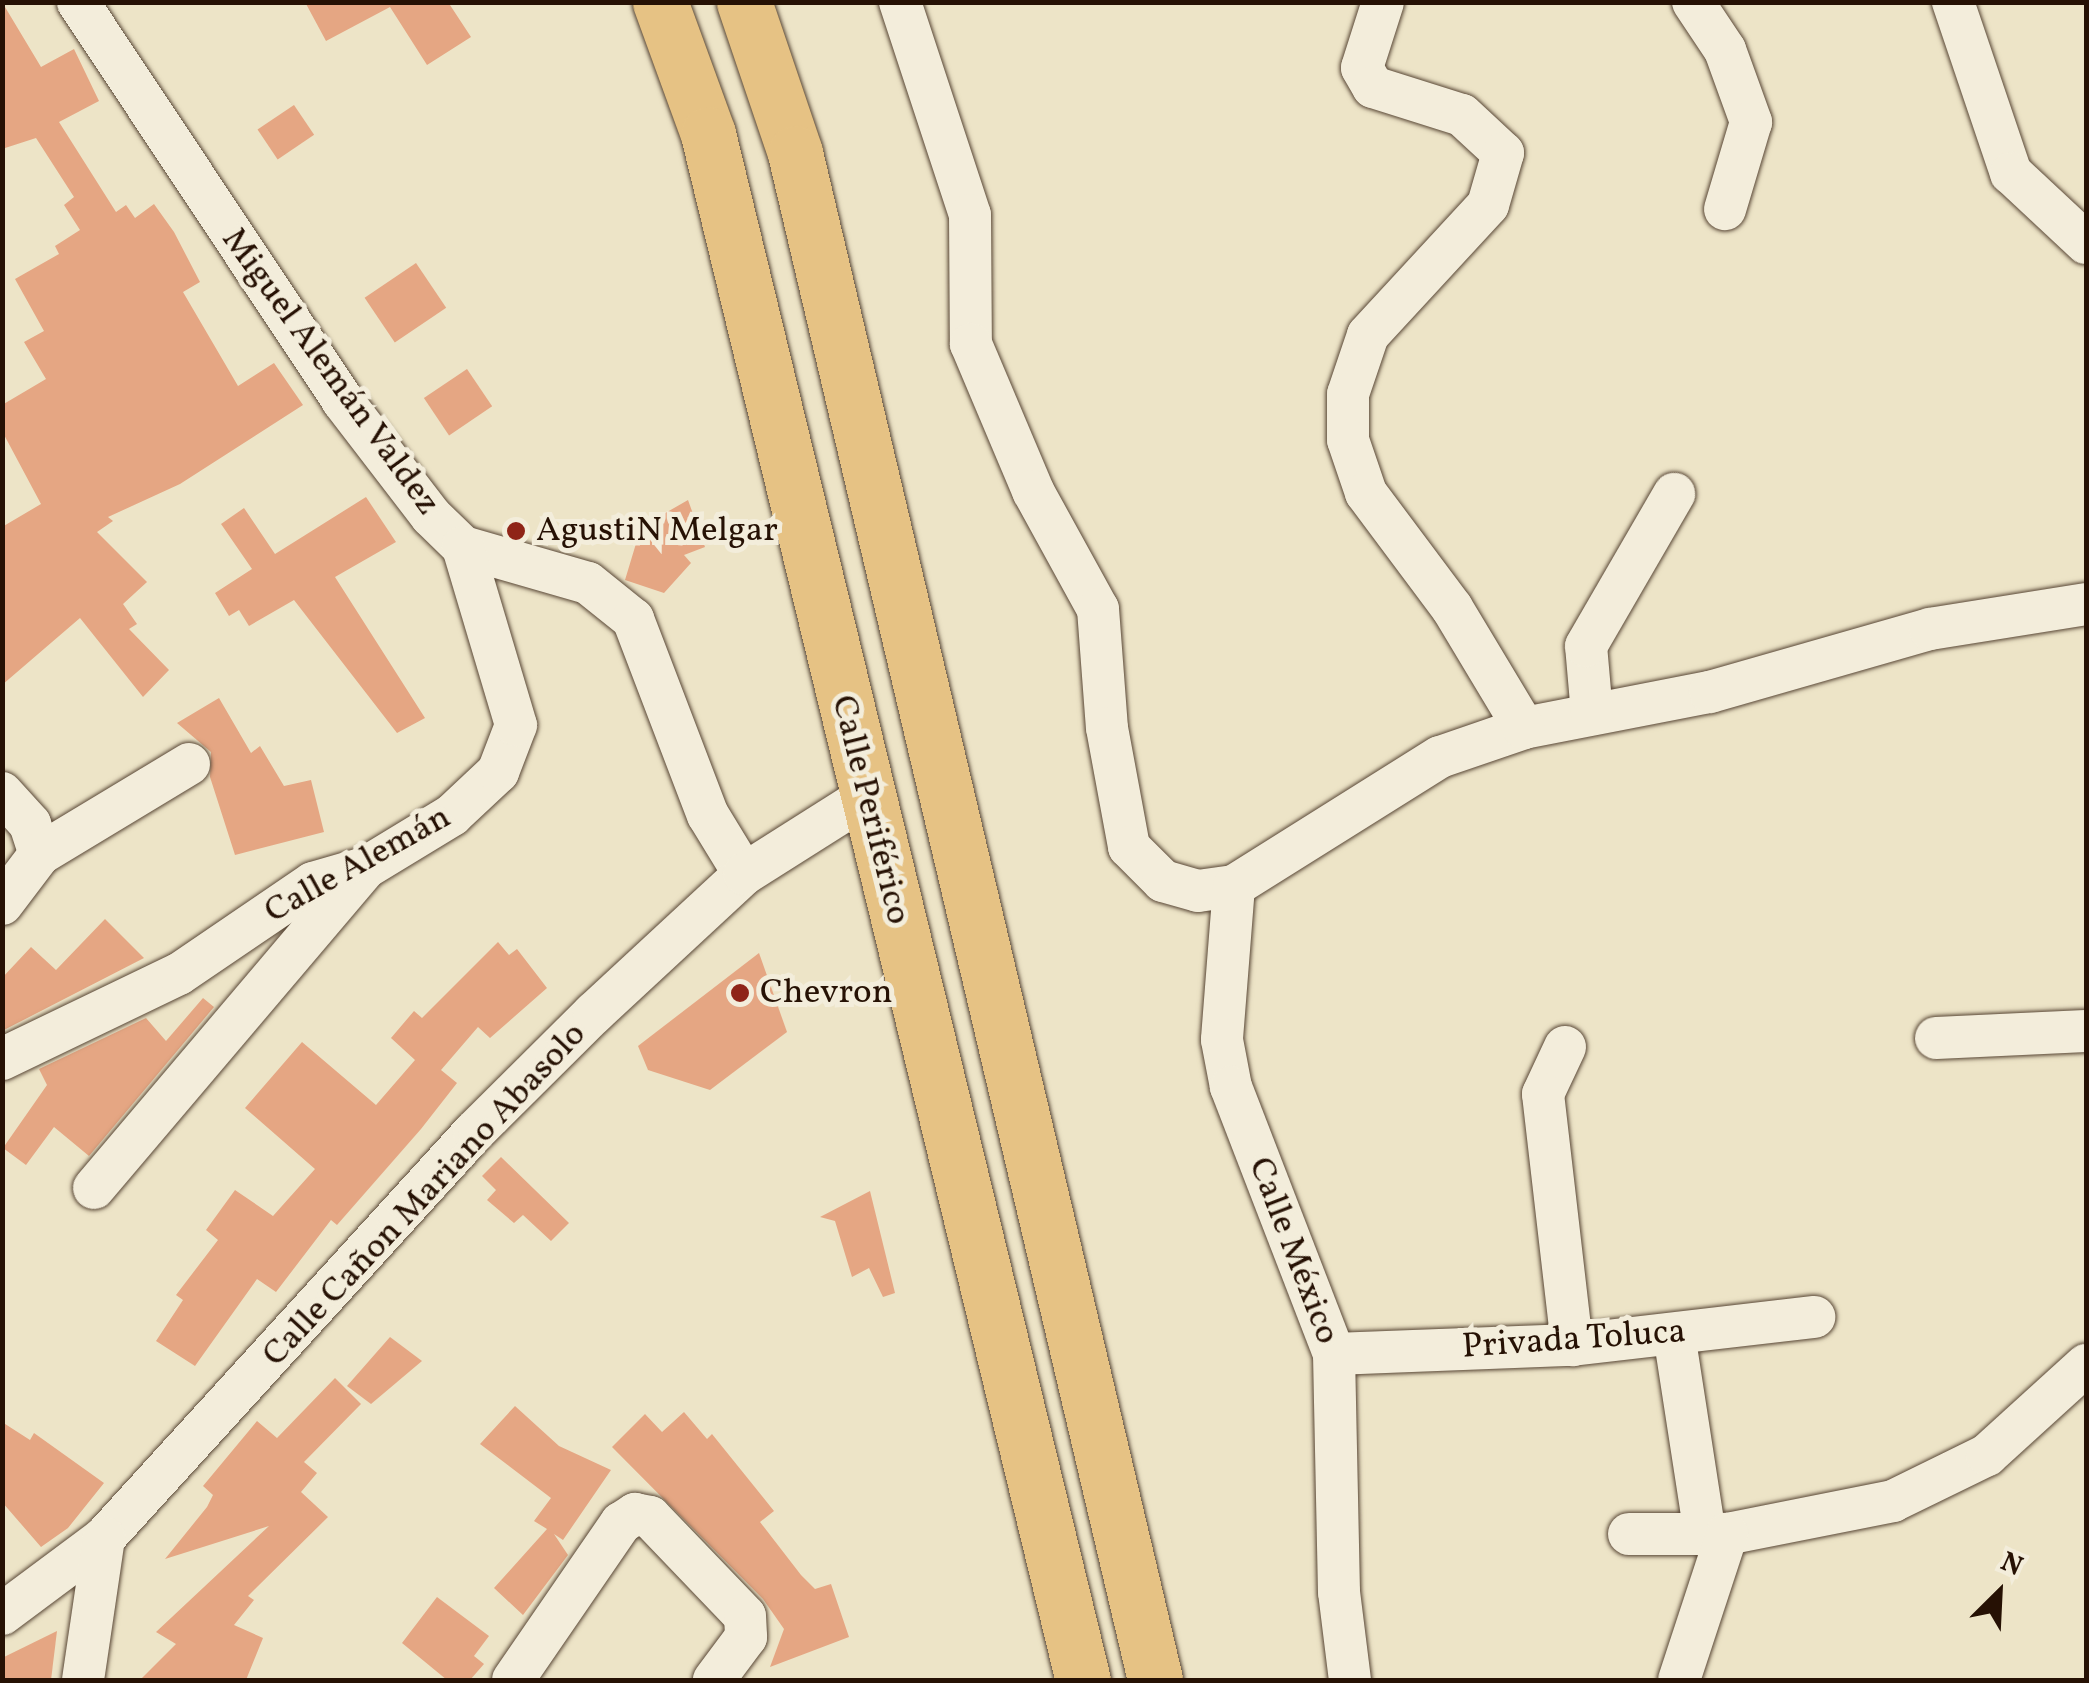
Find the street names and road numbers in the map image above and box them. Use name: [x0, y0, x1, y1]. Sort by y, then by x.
street label: Miguel Alemán Valdez: [211, 220, 449, 524]
street label: Calle Periférico: [821, 691, 919, 929]
street label: Calle Alemán: [258, 797, 458, 933]
street label: Calle Cañon Mariano Abasolo: [254, 1014, 596, 1376]
street label: Calle México: [1238, 1152, 1348, 1350]
street label: Privada Toluca: [1460, 1311, 1688, 1369]

